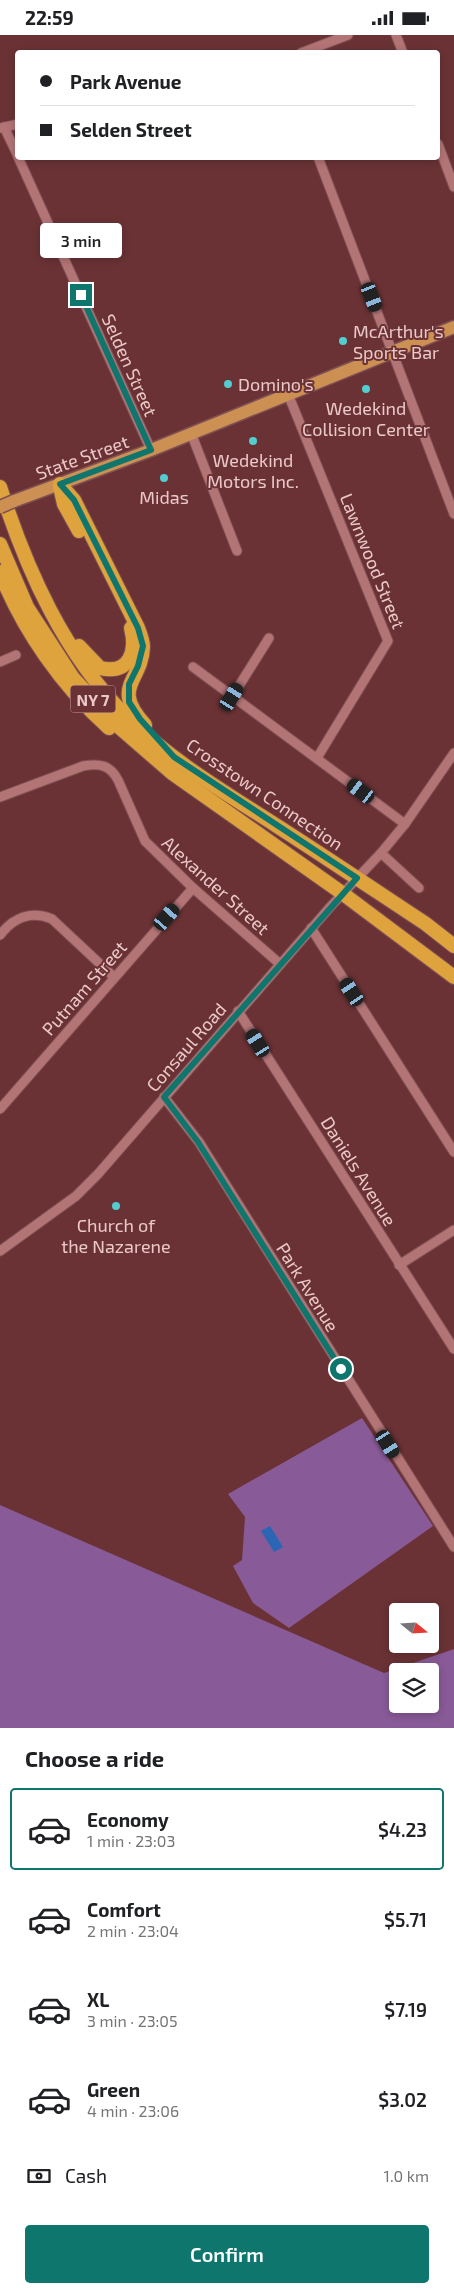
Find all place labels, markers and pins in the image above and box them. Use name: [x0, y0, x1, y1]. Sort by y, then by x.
place label: McArthur's Sports Bar: [353, 320, 444, 363]
marker: McArthur's Sports Bar: [337, 335, 349, 347]
place label: Domino's: [238, 373, 314, 395]
marker: Domino's: [222, 378, 234, 390]
marker: Wedekind Collision Center: [360, 383, 372, 395]
place label: Wedekind Collision Center: [302, 397, 430, 440]
marker: Wedekind Motors Inc.: [247, 435, 259, 447]
place label: Wedekind Motors Inc.: [207, 449, 299, 492]
marker: Midas: [158, 472, 170, 484]
place label: Midas: [139, 486, 189, 508]
marker: Church of the Nazarene: [110, 1200, 122, 1212]
place label: Church of the Nazarene: [61, 1214, 171, 1257]

